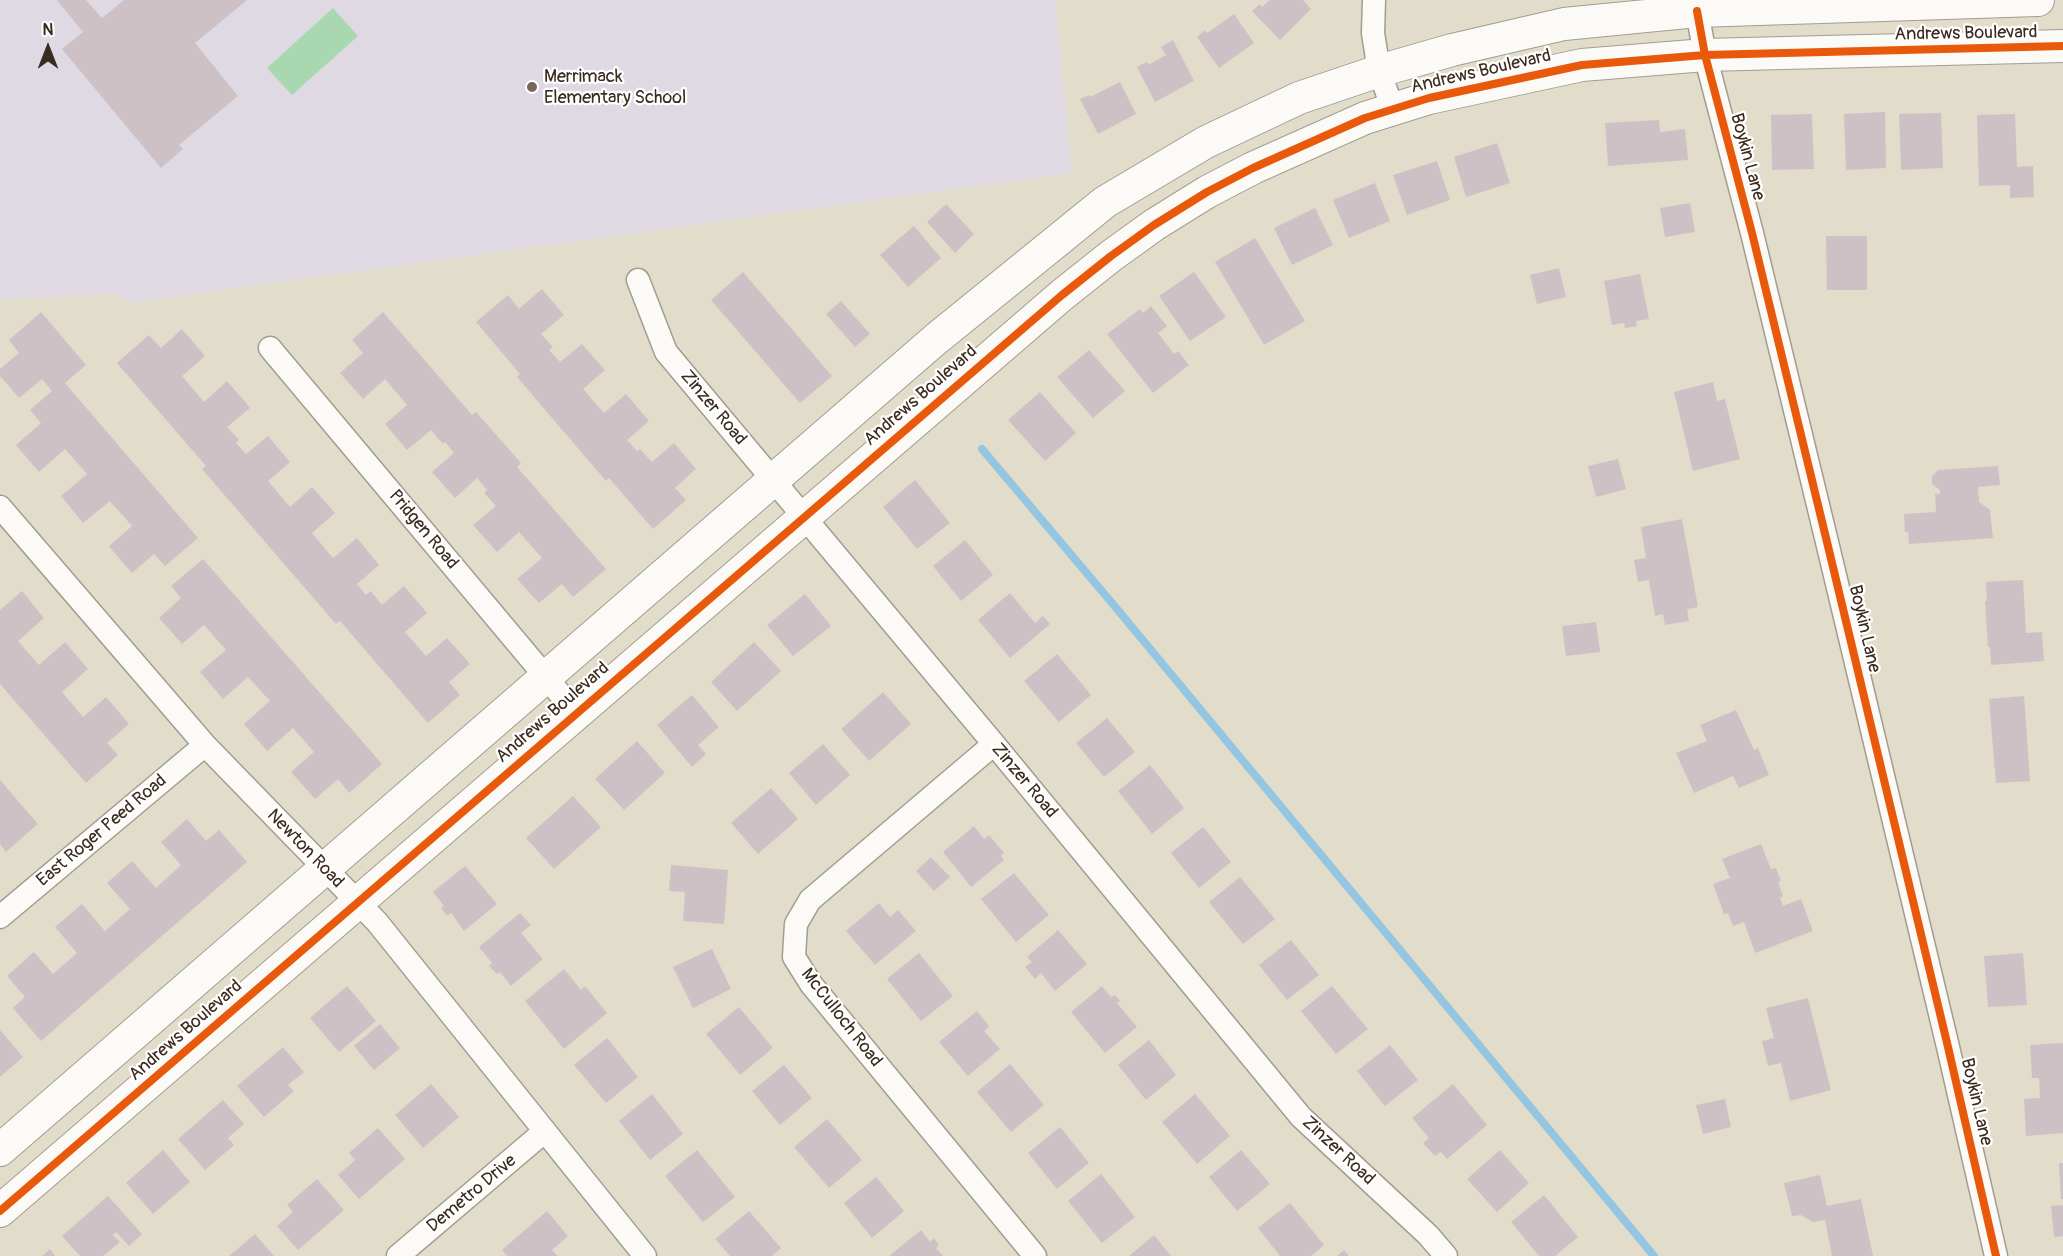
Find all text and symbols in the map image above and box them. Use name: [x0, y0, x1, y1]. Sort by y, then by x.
north arrow: [18, 18, 78, 78]
text: N: [43, 20, 53, 40]
street label: Andrews Boulevard: [1894, 22, 2038, 46]
street label: Andrews Boulevard: [1409, 45, 1553, 99]
place label: Merrimack Elementary School: [544, 66, 686, 109]
marker: Merrimack Elementary School: [525, 80, 539, 94]
street label: Boykin Lane: [1725, 111, 1769, 203]
street label: Andrews Boulevard: [860, 341, 982, 451]
street label: Zinzer Road: [675, 366, 751, 450]
street label: Pridgen Road: [384, 486, 462, 574]
street label: Boykin Lane: [1843, 583, 1885, 675]
street label: Andrews Boulevard: [492, 658, 614, 768]
street label: Zinzer Road: [986, 739, 1062, 823]
street label: East Roger Peed Road: [33, 770, 171, 892]
street label: Newton Road: [262, 805, 348, 893]
street label: McCulloch Road: [796, 964, 886, 1072]
street label: Andrews Boulevard: [125, 976, 247, 1086]
street label: Boykin Lane: [1955, 1056, 1997, 1148]
street label: Zinzer Road: [1297, 1112, 1379, 1190]
street label: Demetro Drive: [423, 1150, 521, 1238]

